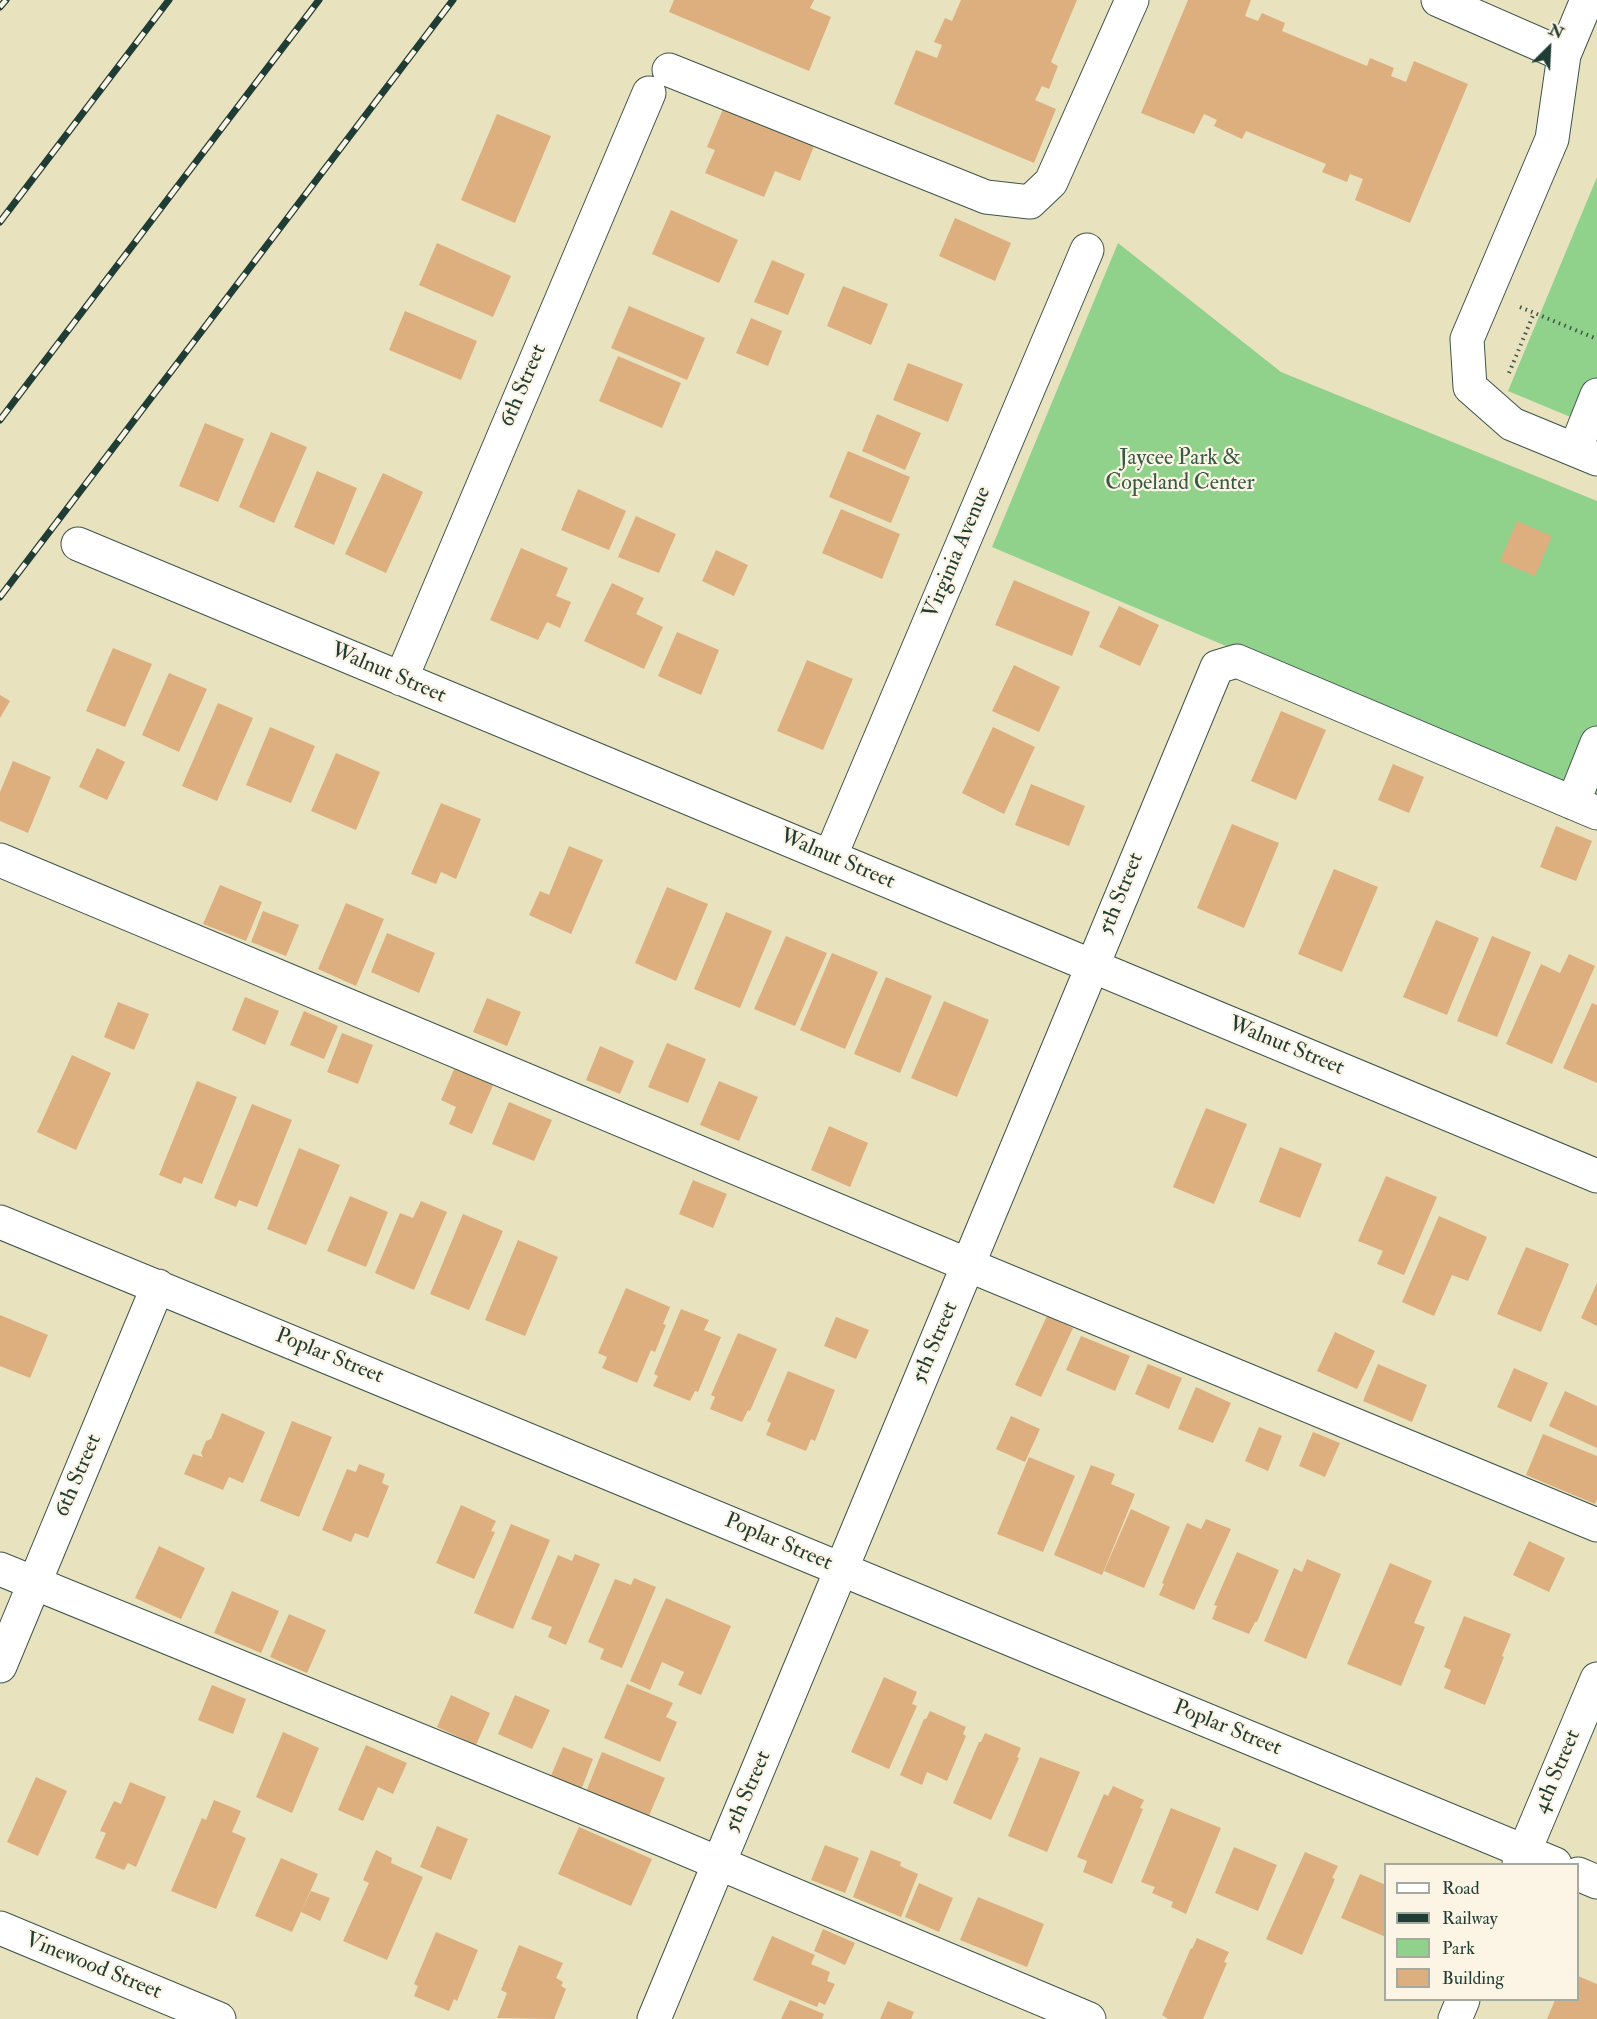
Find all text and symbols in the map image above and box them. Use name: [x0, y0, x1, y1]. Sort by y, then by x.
north arrow: [1519, 18, 1579, 78]
text: N: [1546, 20, 1567, 44]
street label: 6th Street: [495, 341, 553, 431]
park label: Jaycee Park & Copeland Center: [1105, 446, 1255, 498]
street label: Virginia Avenue: [918, 483, 998, 623]
street label: Walnut Street: [326, 638, 450, 710]
street label: Walnut Street: [775, 824, 899, 896]
street label: 5th Street: [1094, 849, 1150, 939]
street label: Walnut Street: [1224, 1012, 1348, 1082]
street label: 5th Street: [907, 1298, 965, 1388]
street label: Poplar Street: [271, 1323, 387, 1391]
street label: 6th Street: [50, 1431, 108, 1521]
street label: Poplar Street: [720, 1509, 836, 1577]
street label: Poplar Street: [1169, 1695, 1285, 1763]
street label: 4th Street: [1529, 1726, 1587, 1818]
street label: 5th Street: [720, 1747, 778, 1837]
legend: [1384, 1863, 1579, 2001]
text: Road: [1442, 1877, 1480, 1900]
text: Railway: [1442, 1907, 1498, 1930]
street label: Vinewood Street: [21, 1928, 165, 2006]
text: Park: [1442, 1937, 1475, 1960]
text: Building: [1442, 1967, 1504, 1990]

